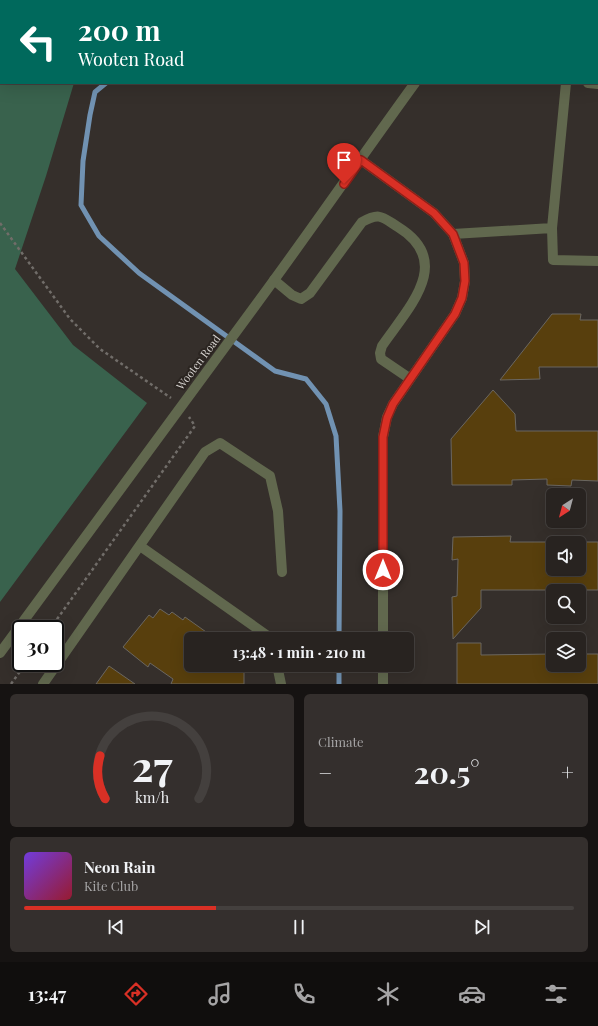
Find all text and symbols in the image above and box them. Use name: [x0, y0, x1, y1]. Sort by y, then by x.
text: 200 m: [78, 11, 161, 48]
icon: left: [12, 16, 64, 68]
text: Wooten Road: [78, 47, 184, 71]
pin: [327, 143, 361, 184]
icon: arrive: [333, 149, 355, 171]
street label: Wooten Road: [172, 331, 224, 393]
north arrow: [546, 488, 586, 528]
map controls: [546, 488, 586, 672]
button: sound: [546, 536, 586, 576]
position arrow: [362, 549, 404, 591]
button: search: [546, 584, 586, 624]
speed limit sign: 30: [12, 620, 64, 672]
button: layers: [546, 632, 586, 672]
text: 13:48 · 1 min · 210 m: [233, 642, 365, 662]
text: Climate: [318, 733, 364, 750]
text: 27: [132, 736, 172, 791]
text: 20.5°: [414, 752, 480, 792]
text: −: [318, 757, 332, 787]
text: +: [561, 757, 574, 787]
text: km/h: [135, 787, 170, 806]
text: Neon Rain: [84, 857, 155, 877]
text: Kite Club: [84, 877, 138, 894]
icon: previous: [105, 916, 127, 938]
icon: pause: [288, 916, 310, 938]
icon: next: [471, 916, 493, 938]
icon: directions: [122, 980, 150, 1008]
icon: music: [206, 980, 234, 1008]
icon: phone: [290, 980, 318, 1008]
icon: climate: [374, 980, 402, 1008]
icon: car: [458, 980, 486, 1008]
icon: filters: [542, 980, 570, 1008]
text: 13:47: [28, 982, 66, 1006]

